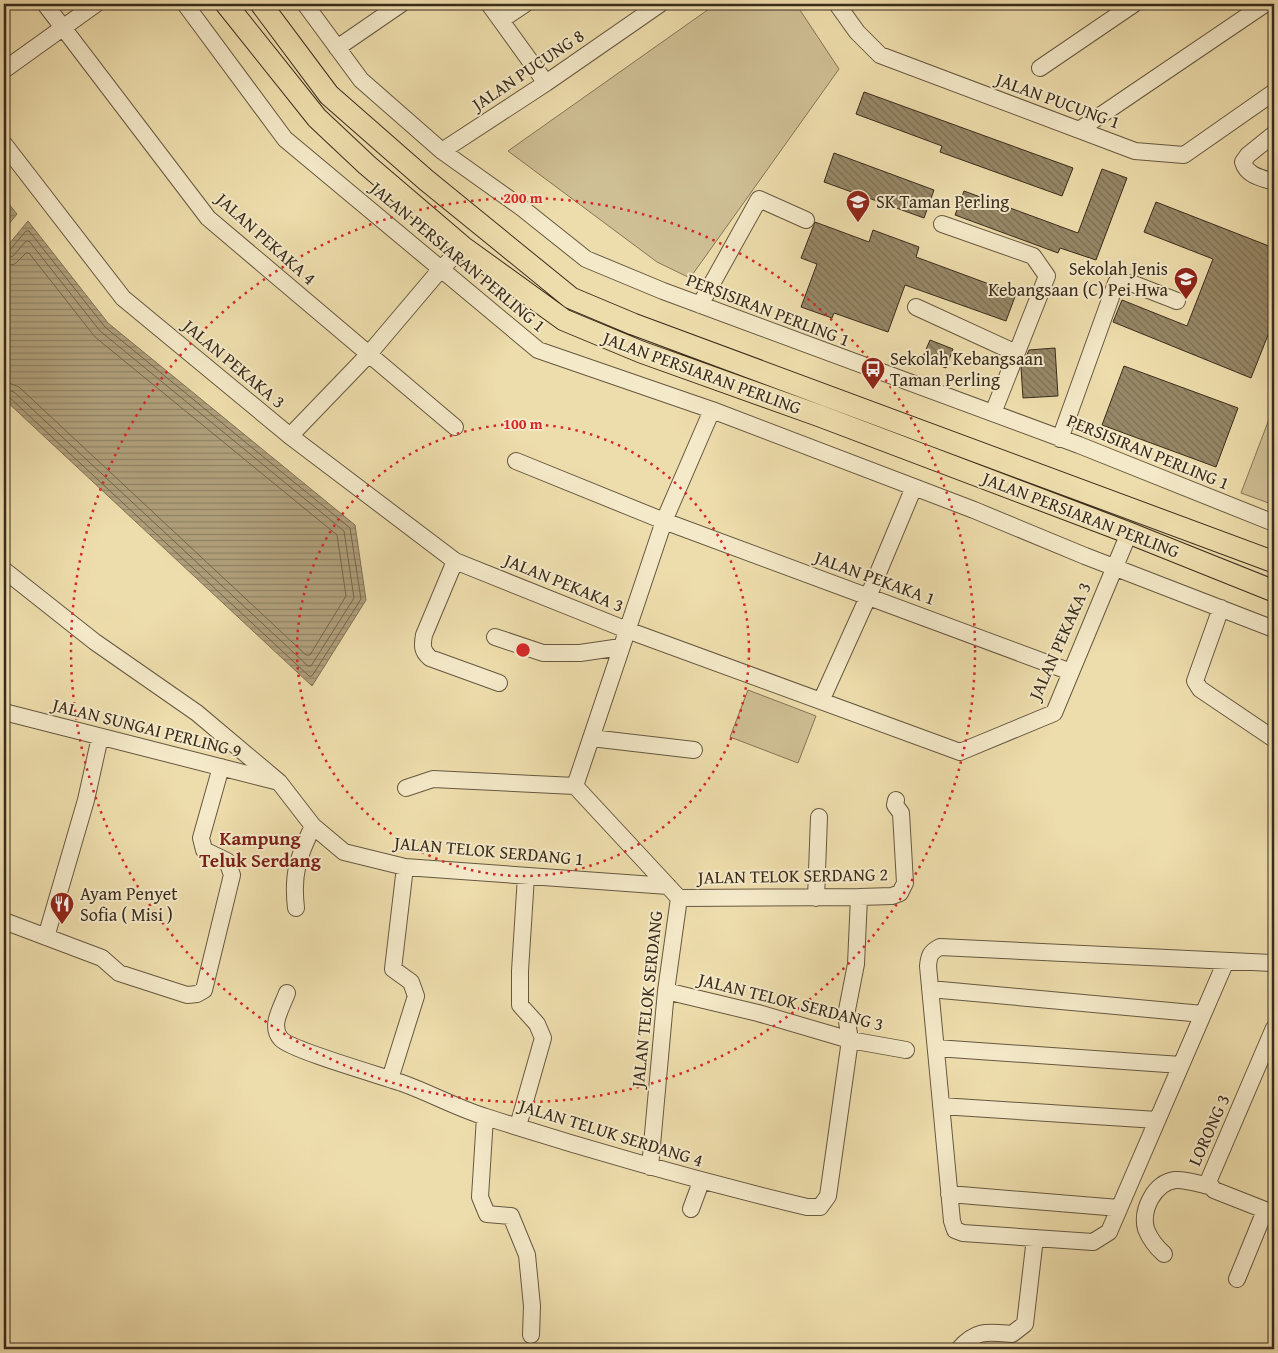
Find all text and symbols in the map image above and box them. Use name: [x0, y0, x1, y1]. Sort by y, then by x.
street label: JALAN PUCUNG 8: [465, 22, 589, 118]
street label: JALAN PUCUNG 1: [991, 65, 1124, 135]
street label: JALAN PERSIARAN PERLING 1: [363, 174, 552, 338]
street label: JALAN PEKAKA 4: [209, 185, 322, 291]
text: 200 m: [503, 187, 543, 208]
place label: SK Taman Perling: [876, 188, 1009, 215]
school or university icon: SK Taman Perling: [845, 189, 871, 223]
place label: Sekolah Jenis Kebangsaan (C) Pei Hwa: [988, 255, 1168, 303]
street label: PERSISIRAN PERLING 1: [682, 266, 854, 353]
school or university icon: Sekolah Jenis Kebangsaan (C) Pei Hwa: [1173, 266, 1199, 300]
street label: JALAN PEKAKA 3: [176, 311, 291, 415]
street label: JALAN PERSIARAN PERLING: [597, 323, 805, 421]
place label: Sekolah Kebangsaan Taman Perling: [890, 345, 1043, 393]
bus stop icon: Sekolah Kebangsaan Taman Perling: [860, 356, 886, 390]
street label: PERSISIRAN PERLING 1: [1063, 407, 1234, 497]
text: 100 m: [503, 413, 543, 434]
street label: JALAN PERSIARAN PERLING: [977, 464, 1184, 565]
street label: JALAN PEKAKA 1: [809, 543, 939, 612]
street label: JALAN PEKAKA 3: [499, 546, 628, 619]
street label: JALAN PEKAKA 3: [1021, 577, 1098, 706]
centre of rings: [514, 641, 532, 659]
street label: JALAN SUNGAI PERLING 9: [48, 690, 244, 764]
district label: Kampung Teluk Serdang: [199, 824, 322, 874]
street label: JALAN TELOK SERDANG 1: [391, 829, 585, 872]
street label: JALAN TELOK SERDANG 2: [696, 860, 888, 891]
place label: Ayam Penyet Sofia ( Misi ): [80, 880, 178, 928]
restaurant icon: Ayam Penyet Sofia ( Misi ): [49, 891, 75, 925]
street label: JALAN TELOK SERDANG: [624, 909, 669, 1091]
street label: JALAN TELOK SERDANG 3: [694, 965, 887, 1038]
street label: LORONG 3: [1181, 1090, 1236, 1170]
street label: JALAN TELUK SERDANG 4: [514, 1091, 706, 1173]

